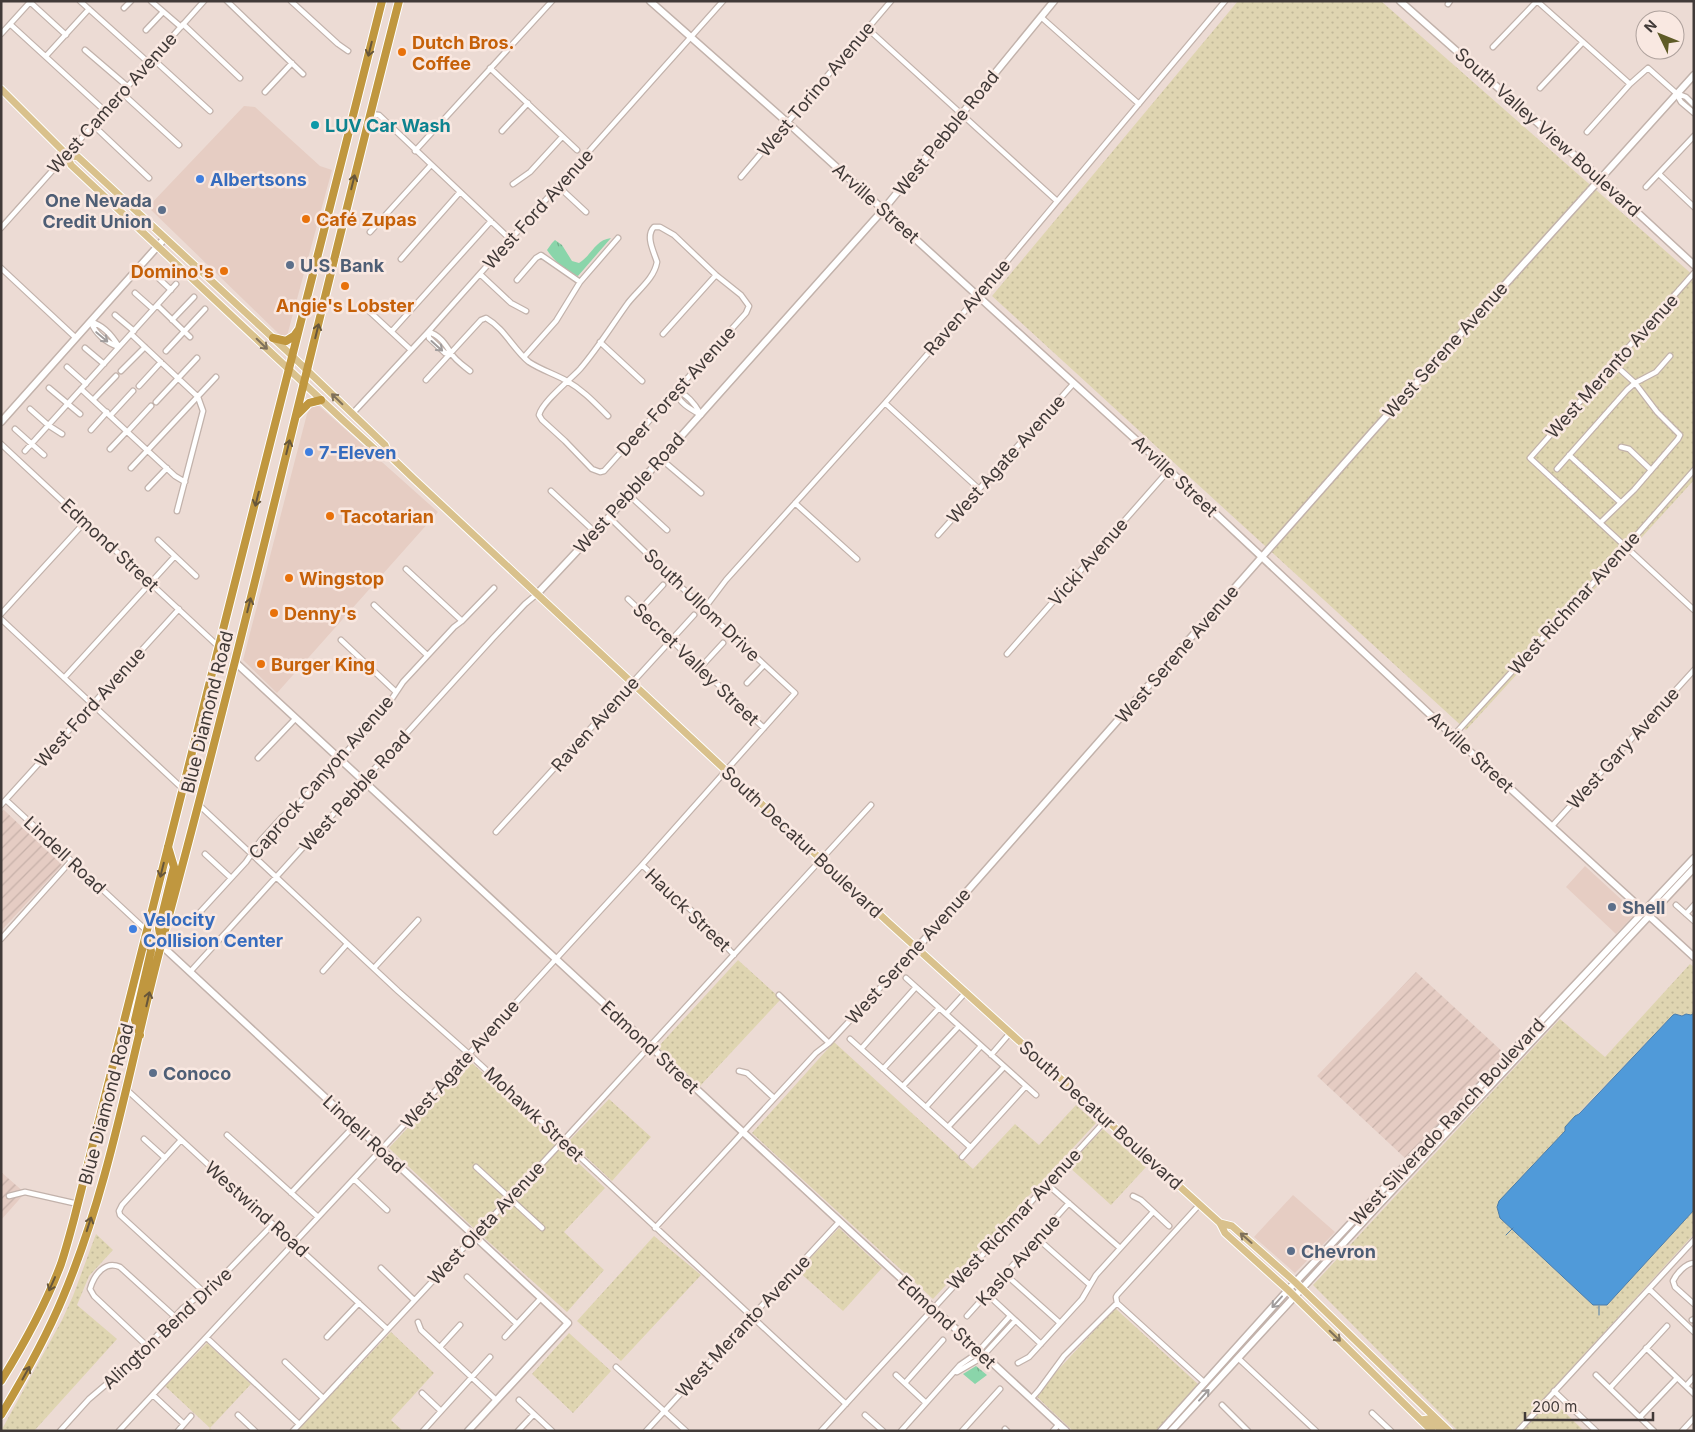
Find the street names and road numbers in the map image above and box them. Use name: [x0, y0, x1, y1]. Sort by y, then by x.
street label: West Torino Avenue: [753, 17, 879, 161]
street label: West Camero Avenue: [43, 28, 181, 178]
street label: South Valley View Boulevard: [1451, 43, 1645, 221]
street label: West Pebble Road: [889, 66, 1003, 200]
street label: West Ford Avenue: [479, 145, 597, 273]
street label: Arville Street: [828, 159, 924, 247]
street label: Raven Avenue: [920, 255, 1014, 359]
street label: West Serene Avenue: [1378, 278, 1512, 422]
street label: West Meranto Avenue: [1542, 290, 1682, 442]
street label: Deer Forest Avenue: [612, 322, 740, 460]
street label: West Agate Avenue: [943, 390, 1069, 528]
street label: West Pebble Road: [569, 428, 689, 558]
street label: Arville Street: [1128, 431, 1222, 521]
street label: Edmond Street: [57, 494, 163, 596]
street label: Vicki Avenue: [1044, 514, 1132, 610]
street label: West Richmar Avenue: [1504, 527, 1644, 679]
street label: South Ullom Drive: [640, 544, 764, 666]
street label: West Serene Avenue: [1111, 581, 1243, 727]
street label: Secret Valley Street: [629, 599, 763, 730]
street label: Blue Diamond Road: [177, 629, 237, 795]
street label: West Ford Avenue: [31, 643, 149, 771]
street label: Raven Avenue: [547, 672, 643, 776]
street label: West Gary Avenue: [1563, 683, 1683, 813]
street label: Caprock Canyon Avenue: [244, 691, 398, 863]
street label: Arville Street: [1424, 707, 1518, 797]
street label: West Pebble Road: [295, 726, 415, 856]
street label: South Decatur Boulevard: [717, 762, 887, 922]
street label: Lindell Road: [20, 812, 110, 898]
street label: Hauck Street: [641, 864, 735, 956]
street label: West Serene Avenue: [841, 884, 975, 1028]
street label: West Agate Avenue: [397, 995, 523, 1133]
street label: Edmond Street: [597, 996, 703, 1098]
street label: West Silverado Ranch Boulevard: [1345, 1014, 1549, 1230]
street label: Blue Diamond Road: [74, 1021, 138, 1187]
street label: South Decatur Boulevard: [1015, 1036, 1187, 1194]
street label: Mohawk Street: [480, 1063, 588, 1165]
street label: Lindell Road: [319, 1091, 409, 1177]
street label: West Richmar Avenue: [943, 1144, 1085, 1294]
street label: Westwind Road: [201, 1157, 313, 1261]
street label: West Oleta Avenue: [423, 1157, 549, 1289]
street label: Kaslo Avenue: [972, 1210, 1064, 1310]
street label: West Meranto Avenue: [672, 1251, 814, 1401]
street label: Alington Bend Drive: [98, 1263, 236, 1393]
street label: Edmond Street: [894, 1271, 1000, 1373]

